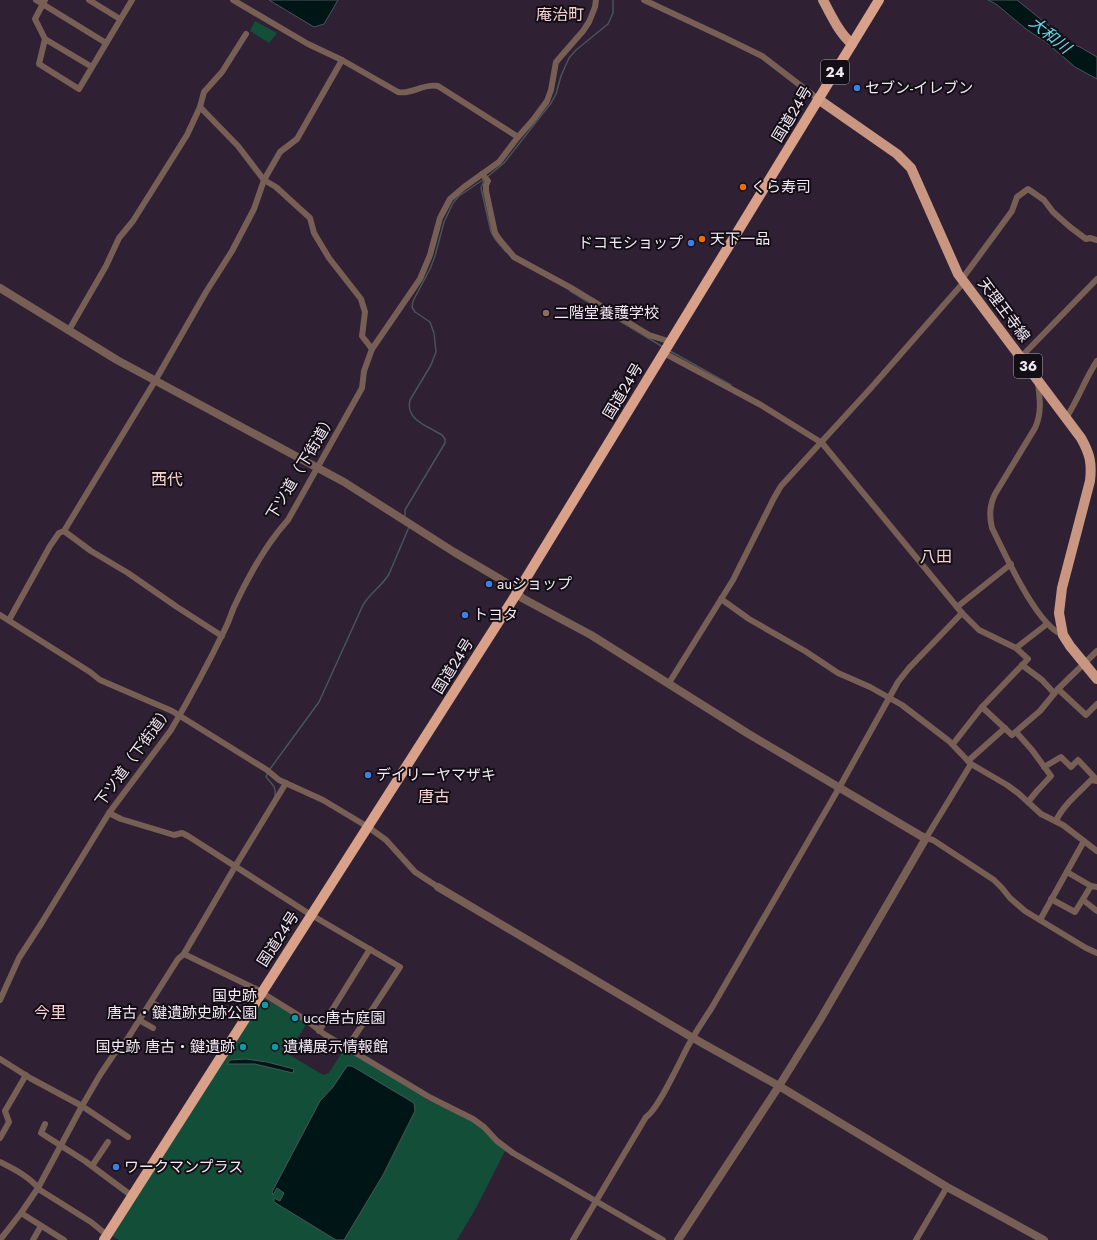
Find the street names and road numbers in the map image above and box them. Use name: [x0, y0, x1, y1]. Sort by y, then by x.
road number: 24: [821, 60, 849, 84]
street label: 国道24号: [767, 82, 817, 146]
street label: 天理王寺線: [973, 273, 1035, 347]
road number: 36: [1014, 354, 1042, 378]
street label: 国道24号: [598, 359, 648, 423]
street label: 下ツ道（下街道）: [261, 410, 341, 524]
street label: 国道24号: [427, 634, 479, 698]
street label: 下ツ道（下街道）: [90, 701, 178, 811]
street label: 国道24号: [252, 907, 304, 971]

